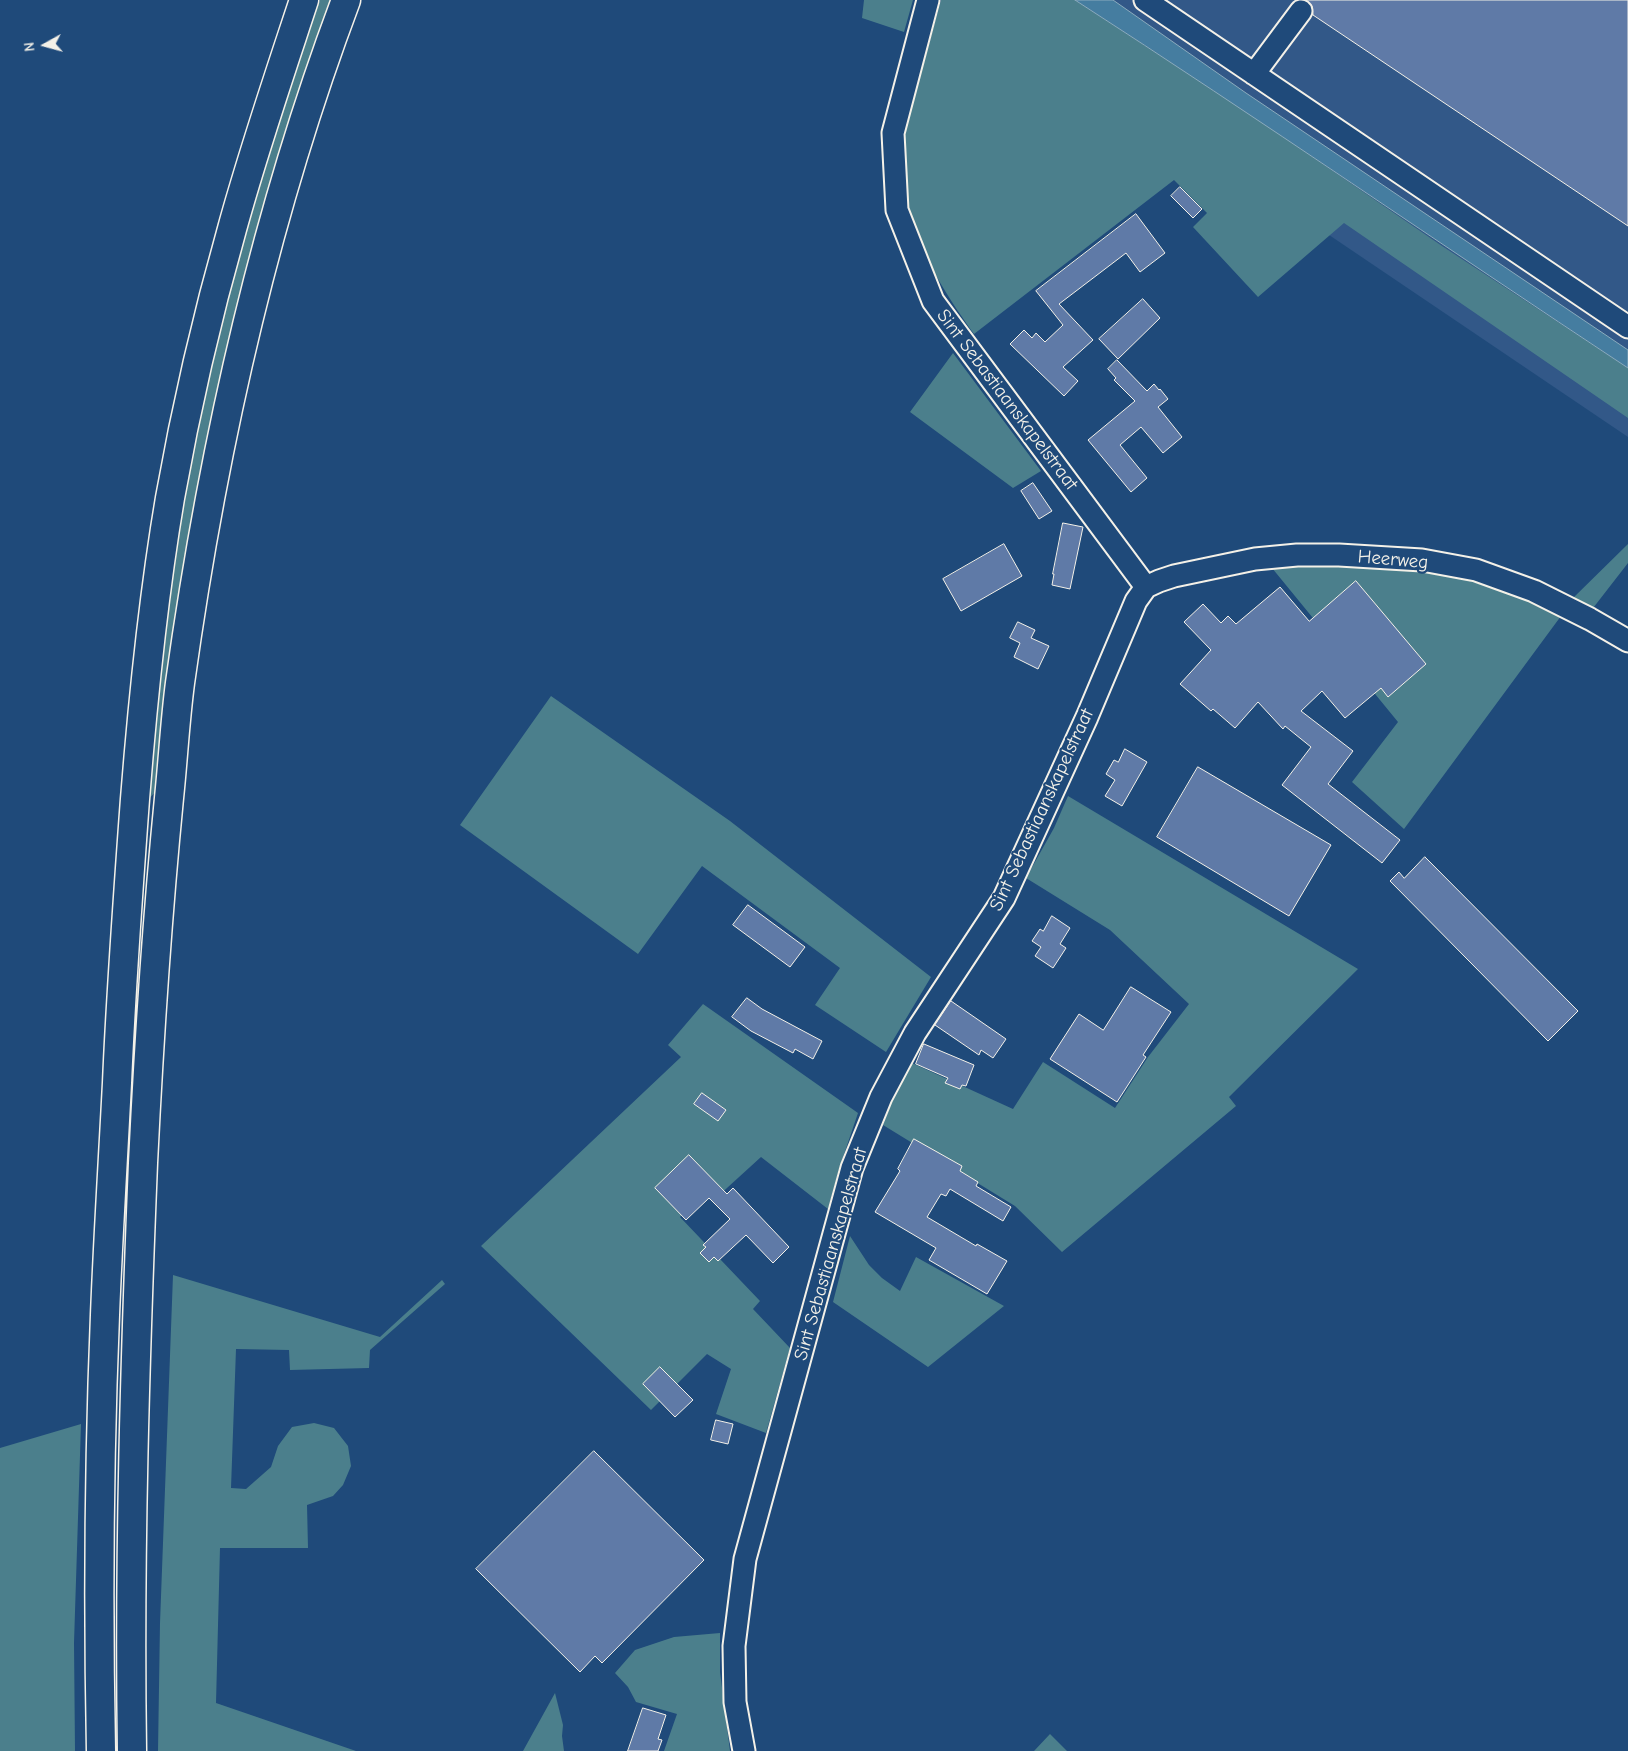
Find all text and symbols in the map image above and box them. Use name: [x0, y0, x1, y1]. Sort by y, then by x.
north arrow: [20, 20, 70, 70]
text: N: [21, 41, 39, 52]
street label: Sint Sebastiaanskapelstraat: [931, 305, 1083, 495]
street label: Heerweg: [1357, 546, 1429, 574]
street label: Sint Sebastiaanskapelstraat: [985, 705, 1099, 915]
street label: Sint Sebastiaanskapelstraat: [790, 1145, 872, 1363]

